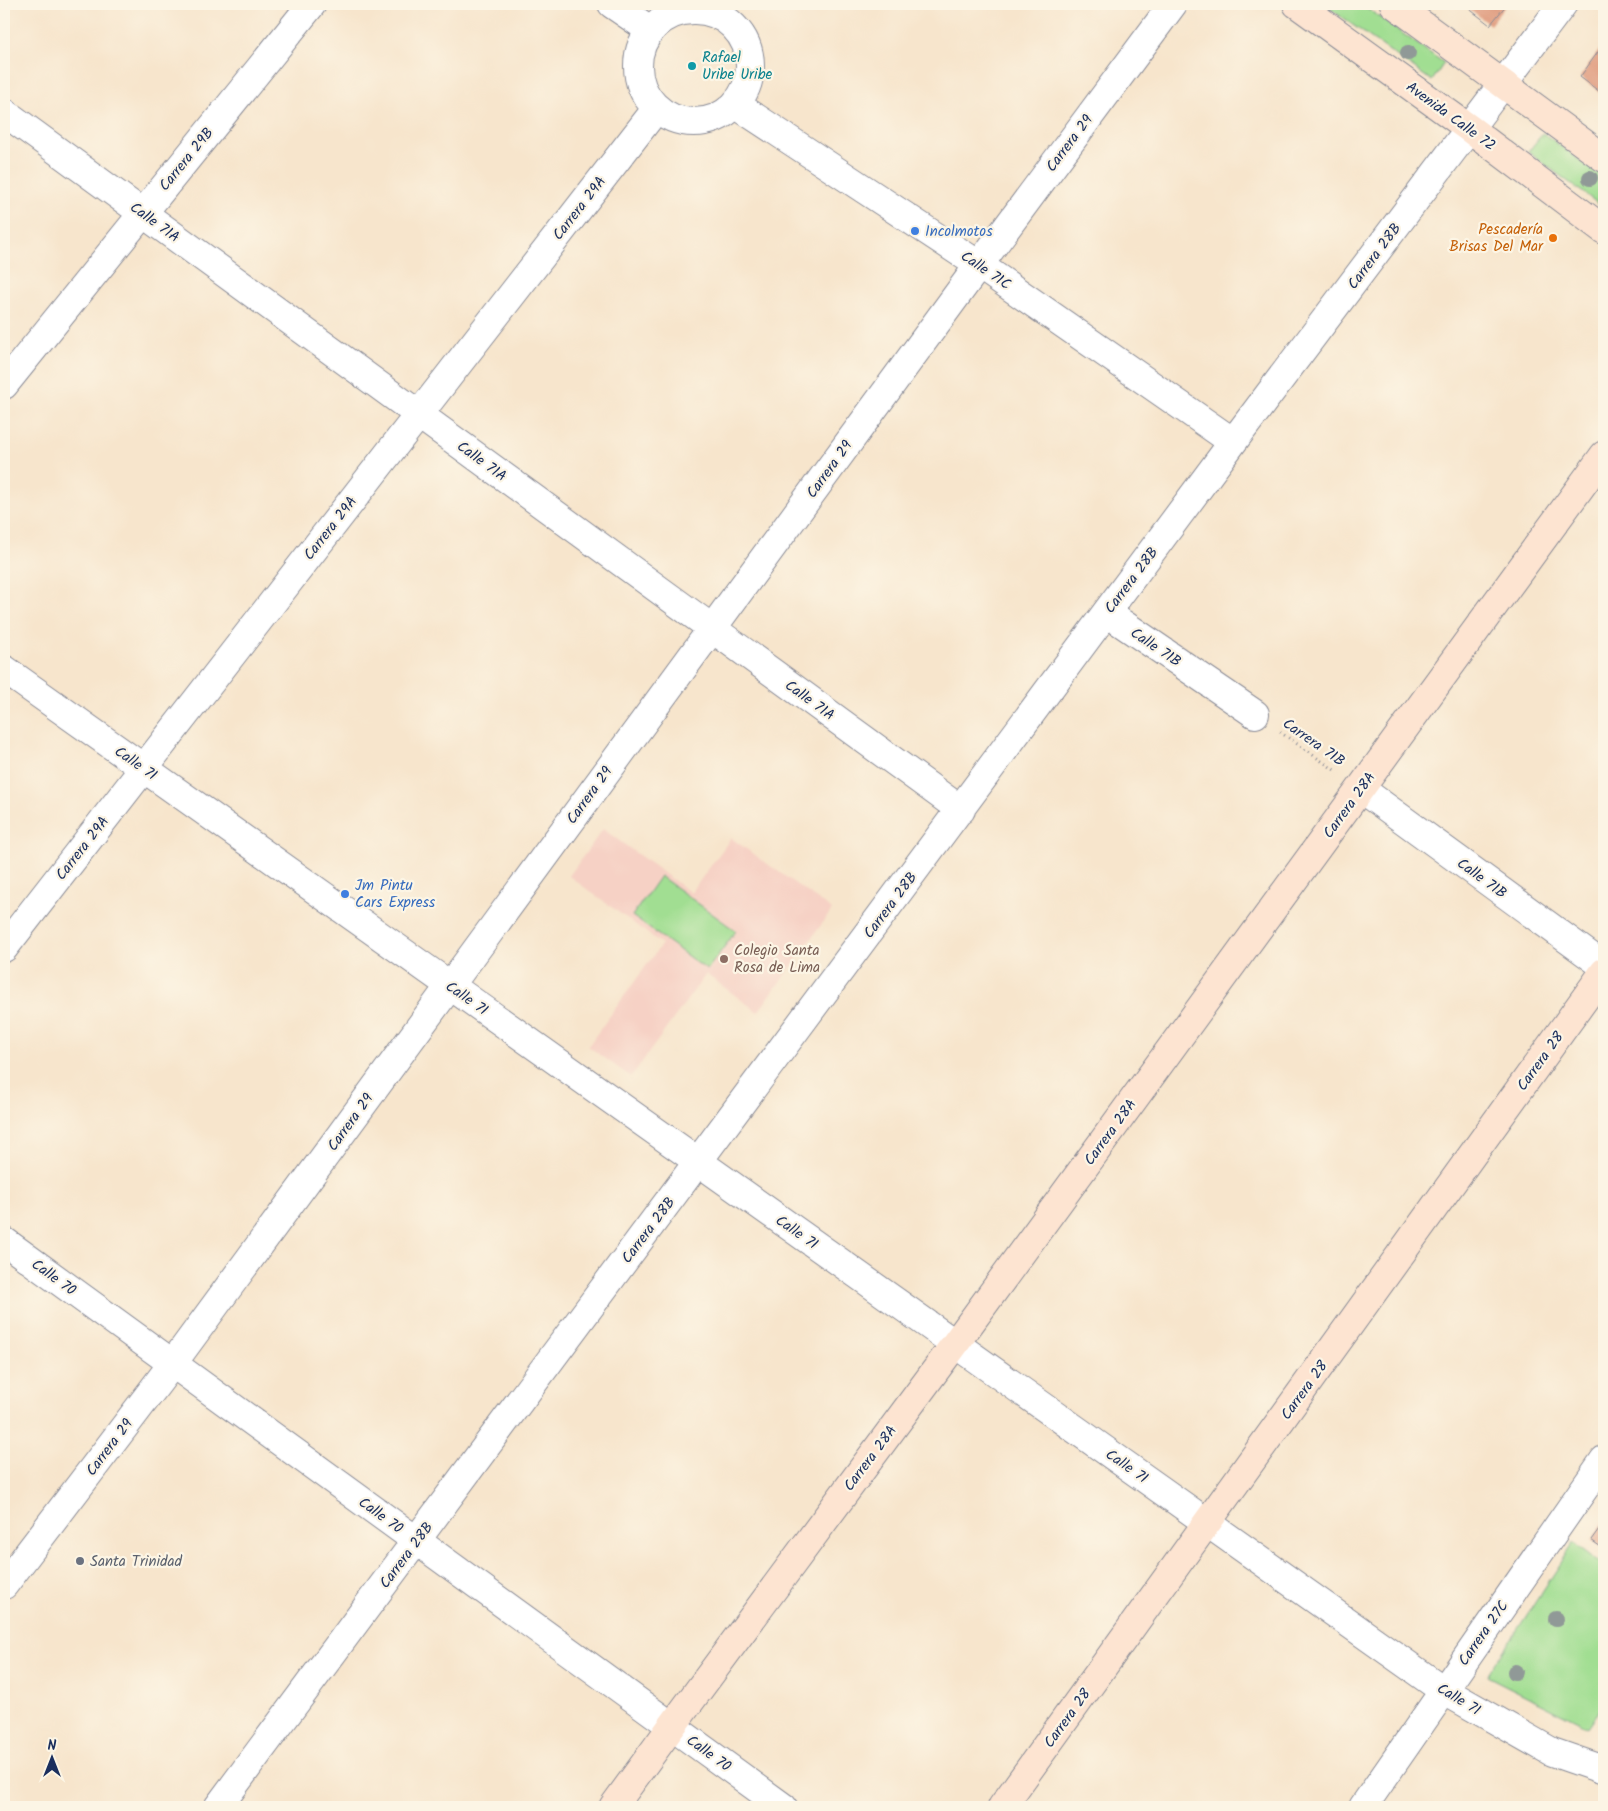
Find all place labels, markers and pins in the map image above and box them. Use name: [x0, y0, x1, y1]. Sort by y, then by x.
place label: Rafael Uribe Uribe: [702, 46, 773, 87]
marker: Rafael Uribe Uribe: [686, 60, 698, 72]
place label: Pescadería Brisas Del Mar: [1449, 218, 1544, 259]
place label: Incolmotos: [925, 220, 993, 244]
marker: Incolmotos: [909, 225, 921, 237]
marker: Pescadería Brisas Del Mar: [1547, 232, 1559, 244]
place label: Jm Pintu Cars Express: [355, 874, 436, 915]
marker: Jm Pintu Cars Express: [339, 888, 351, 900]
place label: Colegio Santa Rosa de Lima: [734, 939, 820, 980]
marker: Colegio Santa Rosa de Lima: [718, 953, 730, 965]
place label: Santa Trinidad: [90, 1550, 182, 1574]
marker: Santa Trinidad: [74, 1555, 86, 1567]

